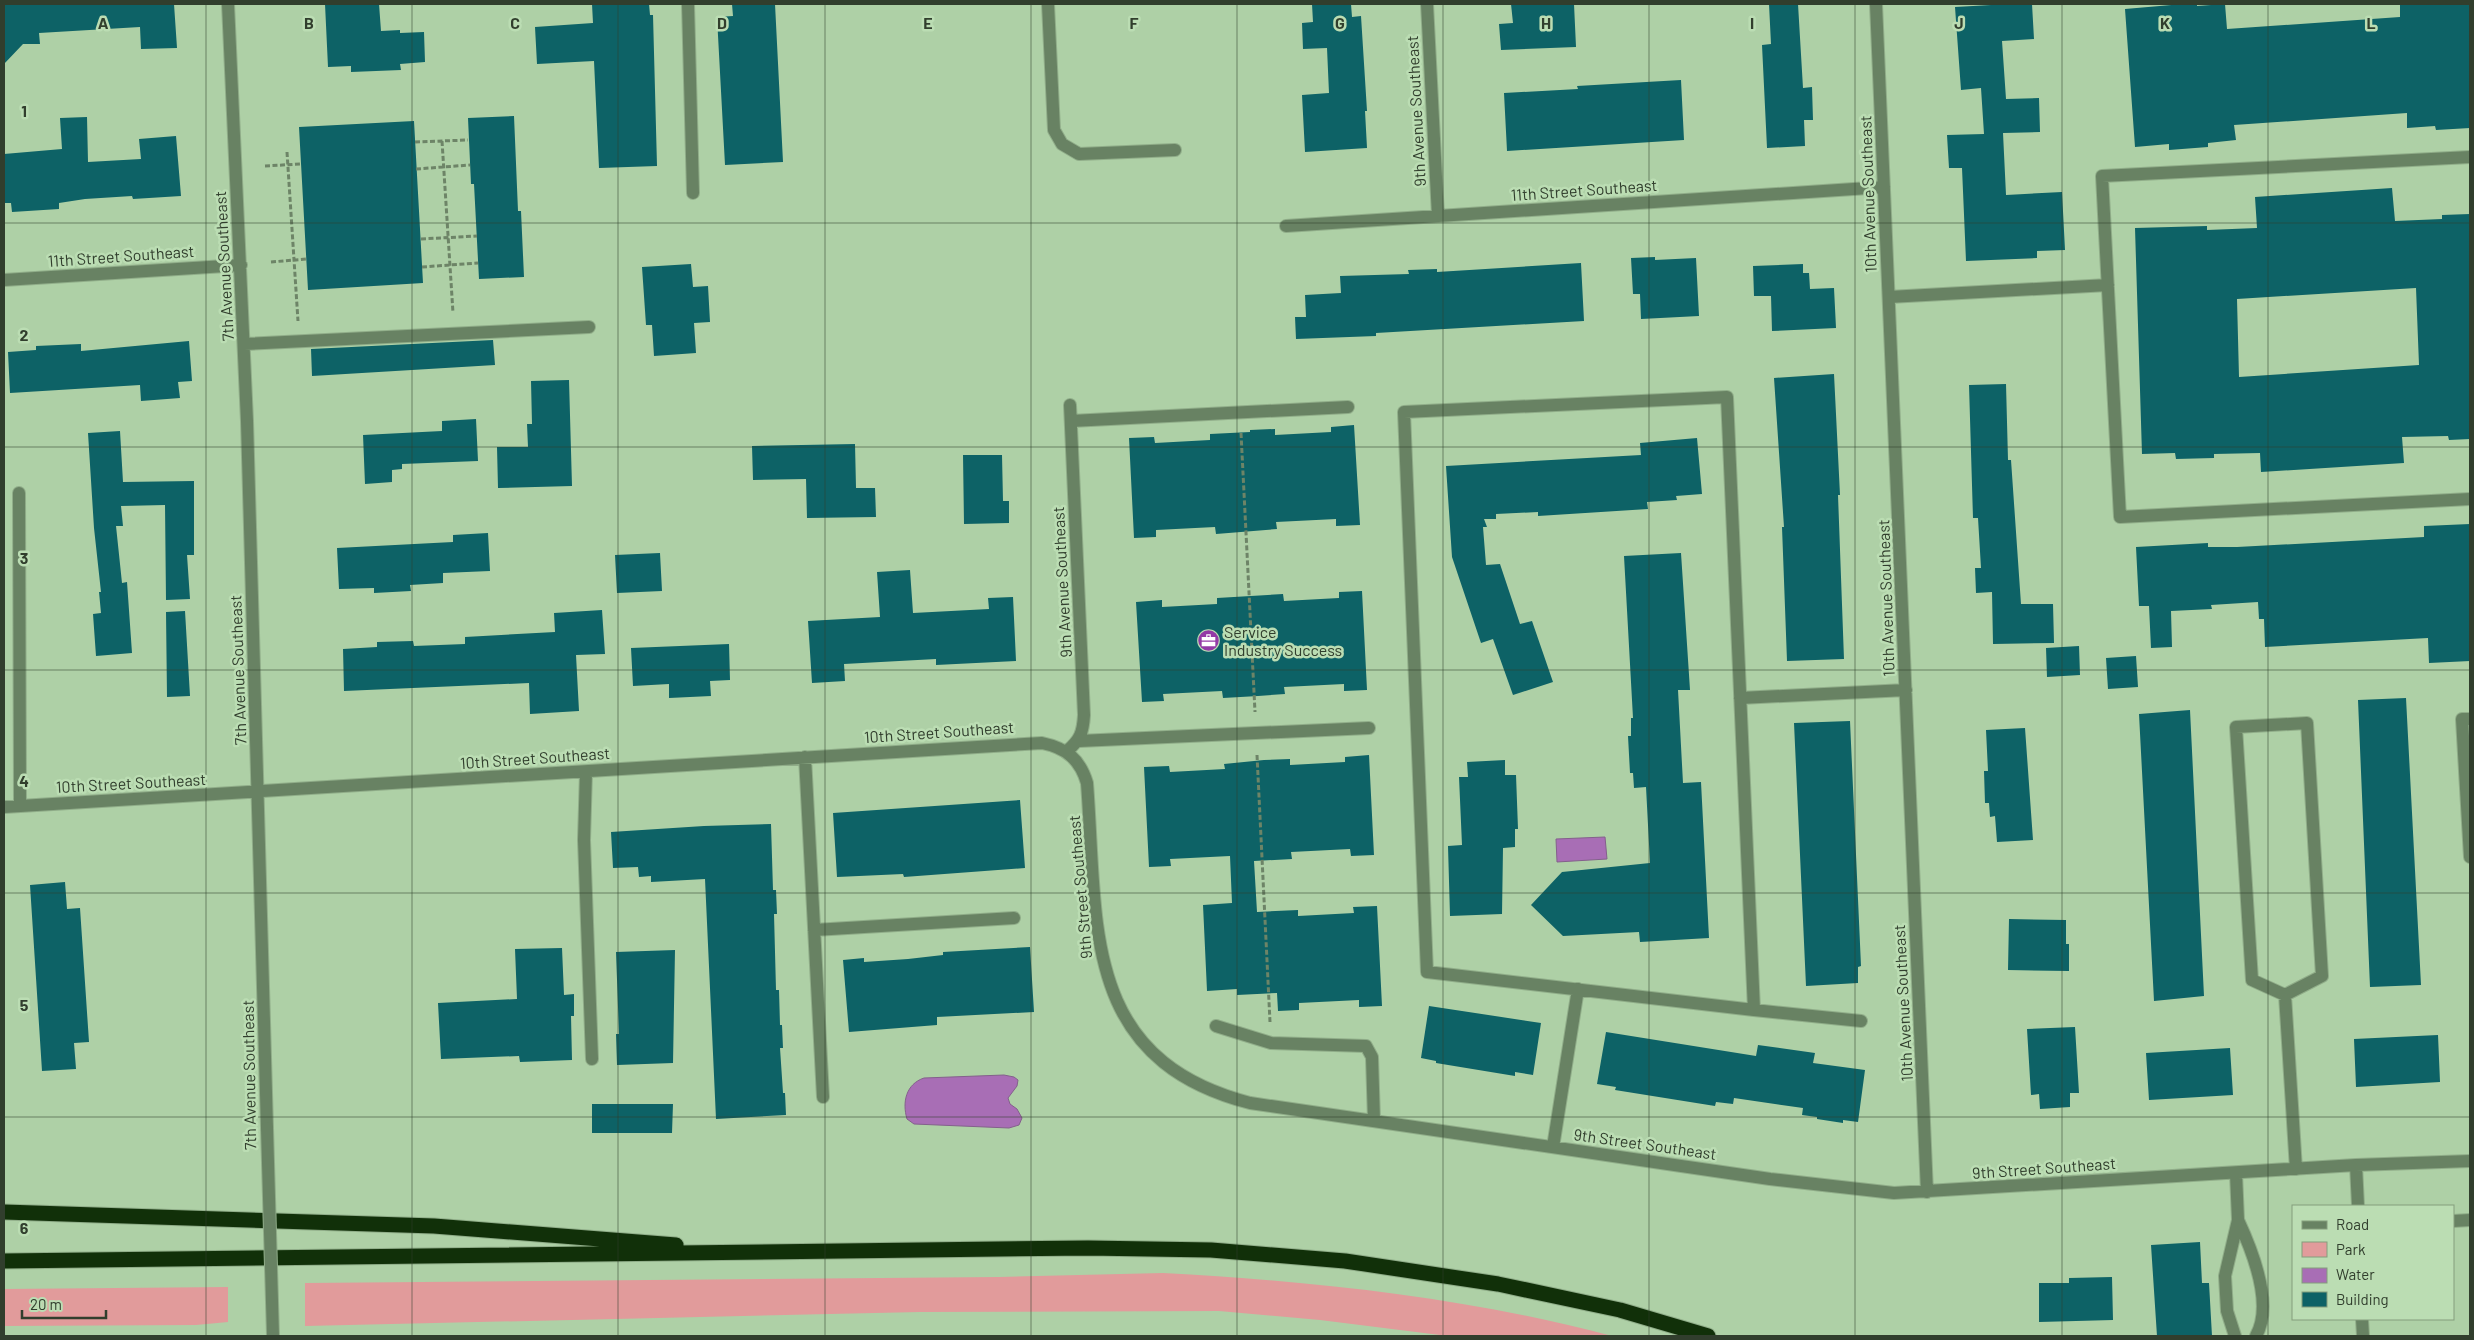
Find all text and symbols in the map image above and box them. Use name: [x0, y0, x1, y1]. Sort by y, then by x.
text: A: [98, 13, 109, 32]
text: B: [304, 13, 314, 32]
text: C: [510, 13, 520, 32]
text: D: [717, 13, 727, 32]
text: E: [923, 13, 933, 32]
text: F: [1130, 13, 1139, 32]
text: G: [1335, 13, 1345, 32]
text: H: [1541, 13, 1551, 32]
text: I: [1750, 13, 1754, 32]
text: J: [1954, 13, 1964, 32]
text: K: [2160, 13, 2170, 32]
text: L: [2366, 13, 2376, 32]
street label: 9th Avenue Southeast: [1402, 35, 1429, 187]
text: 1: [21, 101, 27, 120]
street label: 10th Avenue Southeast: [1855, 115, 1880, 273]
street label: 11th Street Southeast: [1510, 175, 1658, 204]
street label: 7th Avenue Southeast: [210, 190, 237, 342]
street label: 11th Street Southeast: [47, 241, 195, 270]
text: 2: [20, 325, 29, 344]
street label: 9th Avenue Southeast: [1048, 506, 1075, 658]
street label: 10th Avenue Southeast: [1873, 519, 1898, 677]
text: 3: [20, 548, 28, 567]
street label: 7th Avenue Southeast: [225, 595, 250, 745]
place label: Service Industry Success: [1224, 622, 1342, 659]
office icon: Service Industry Success: [1196, 629, 1220, 653]
street label: 10th Street Southeast: [863, 717, 1015, 746]
street label: 10th Street Southeast: [459, 743, 611, 772]
street label: 10th Street Southeast: [55, 769, 207, 796]
text: 4: [19, 771, 29, 790]
street label: 9th Street Southeast: [1064, 815, 1095, 960]
street label: 10th Avenue Southeast: [1889, 924, 1916, 1082]
text: 5: [20, 995, 29, 1014]
street label: 7th Avenue Southeast: [238, 1000, 259, 1150]
street label: 9th Street Southeast: [1572, 1124, 1718, 1163]
street label: 9th Street Southeast: [1971, 1153, 2116, 1182]
legend: [2292, 1205, 2454, 1320]
text: Road: [2336, 1215, 2369, 1233]
text: 6: [20, 1218, 29, 1237]
text: Park: [2336, 1240, 2366, 1258]
text: Water: [2336, 1265, 2375, 1283]
scale bar: [22, 1288, 106, 1320]
text: Building: [2336, 1290, 2389, 1308]
text: 20 m: [30, 1295, 62, 1313]

